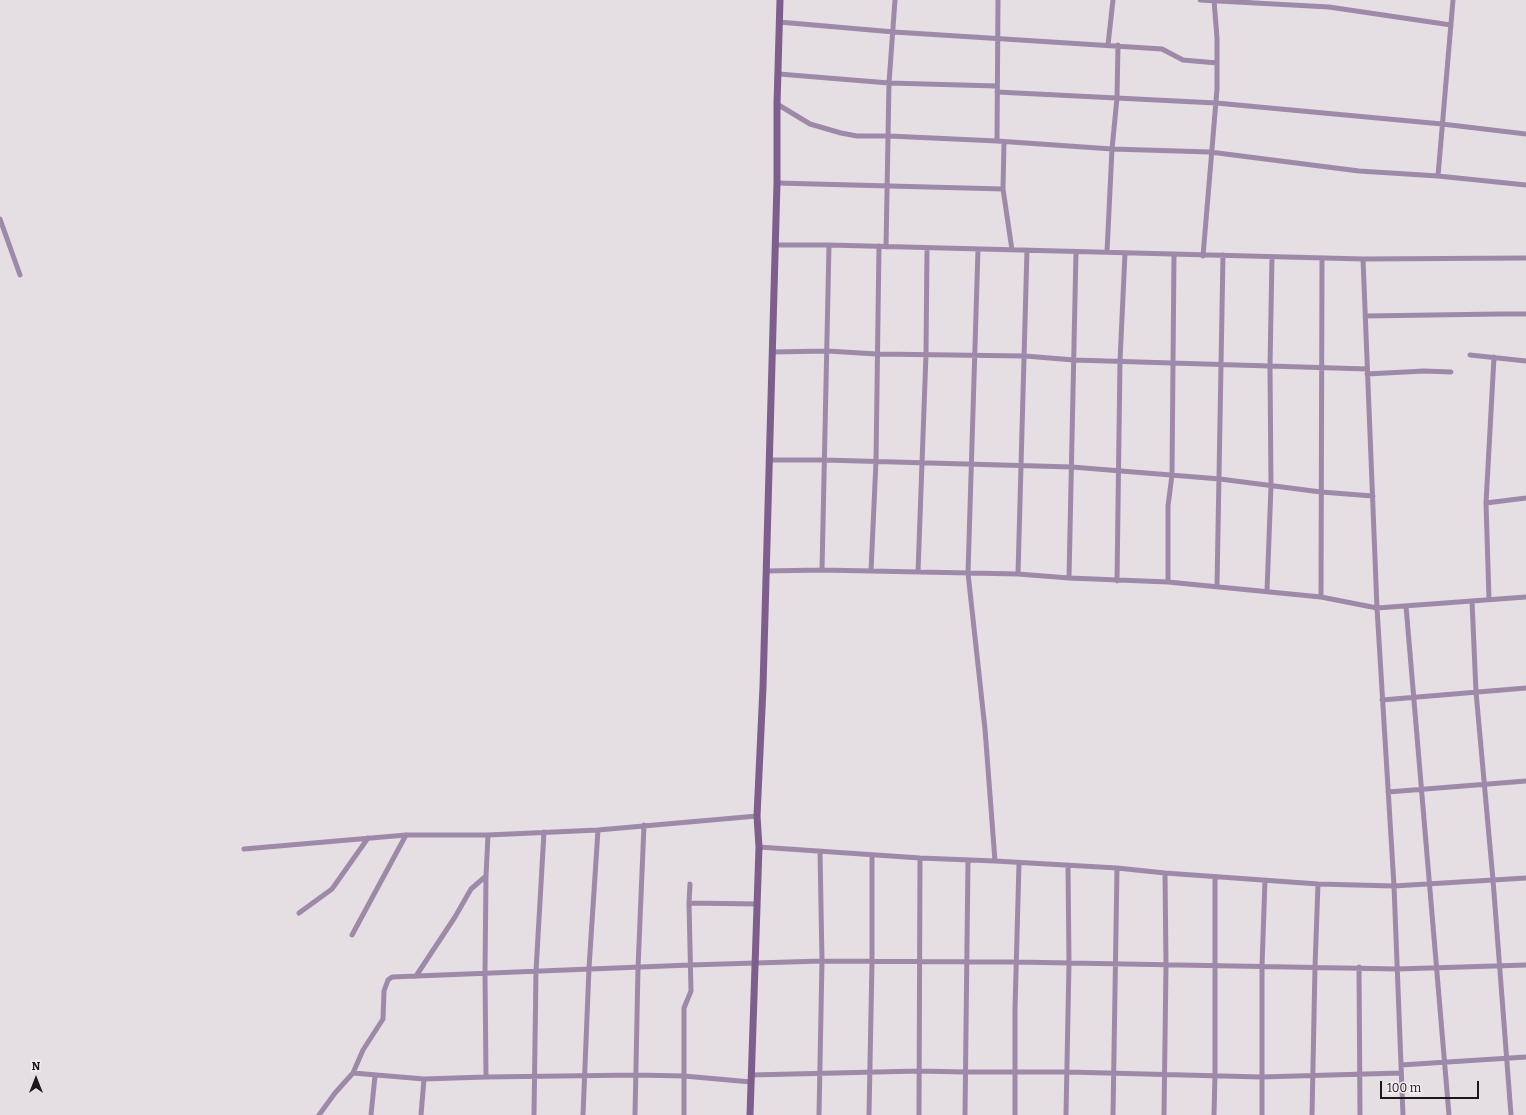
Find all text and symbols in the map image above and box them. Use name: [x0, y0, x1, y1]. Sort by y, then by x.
north arrow: [16, 1059, 56, 1099]
text: N: [32, 1060, 40, 1073]
scale bar: [1382, 1073, 1481, 1099]
text: 100 m: [1387, 1081, 1421, 1095]

